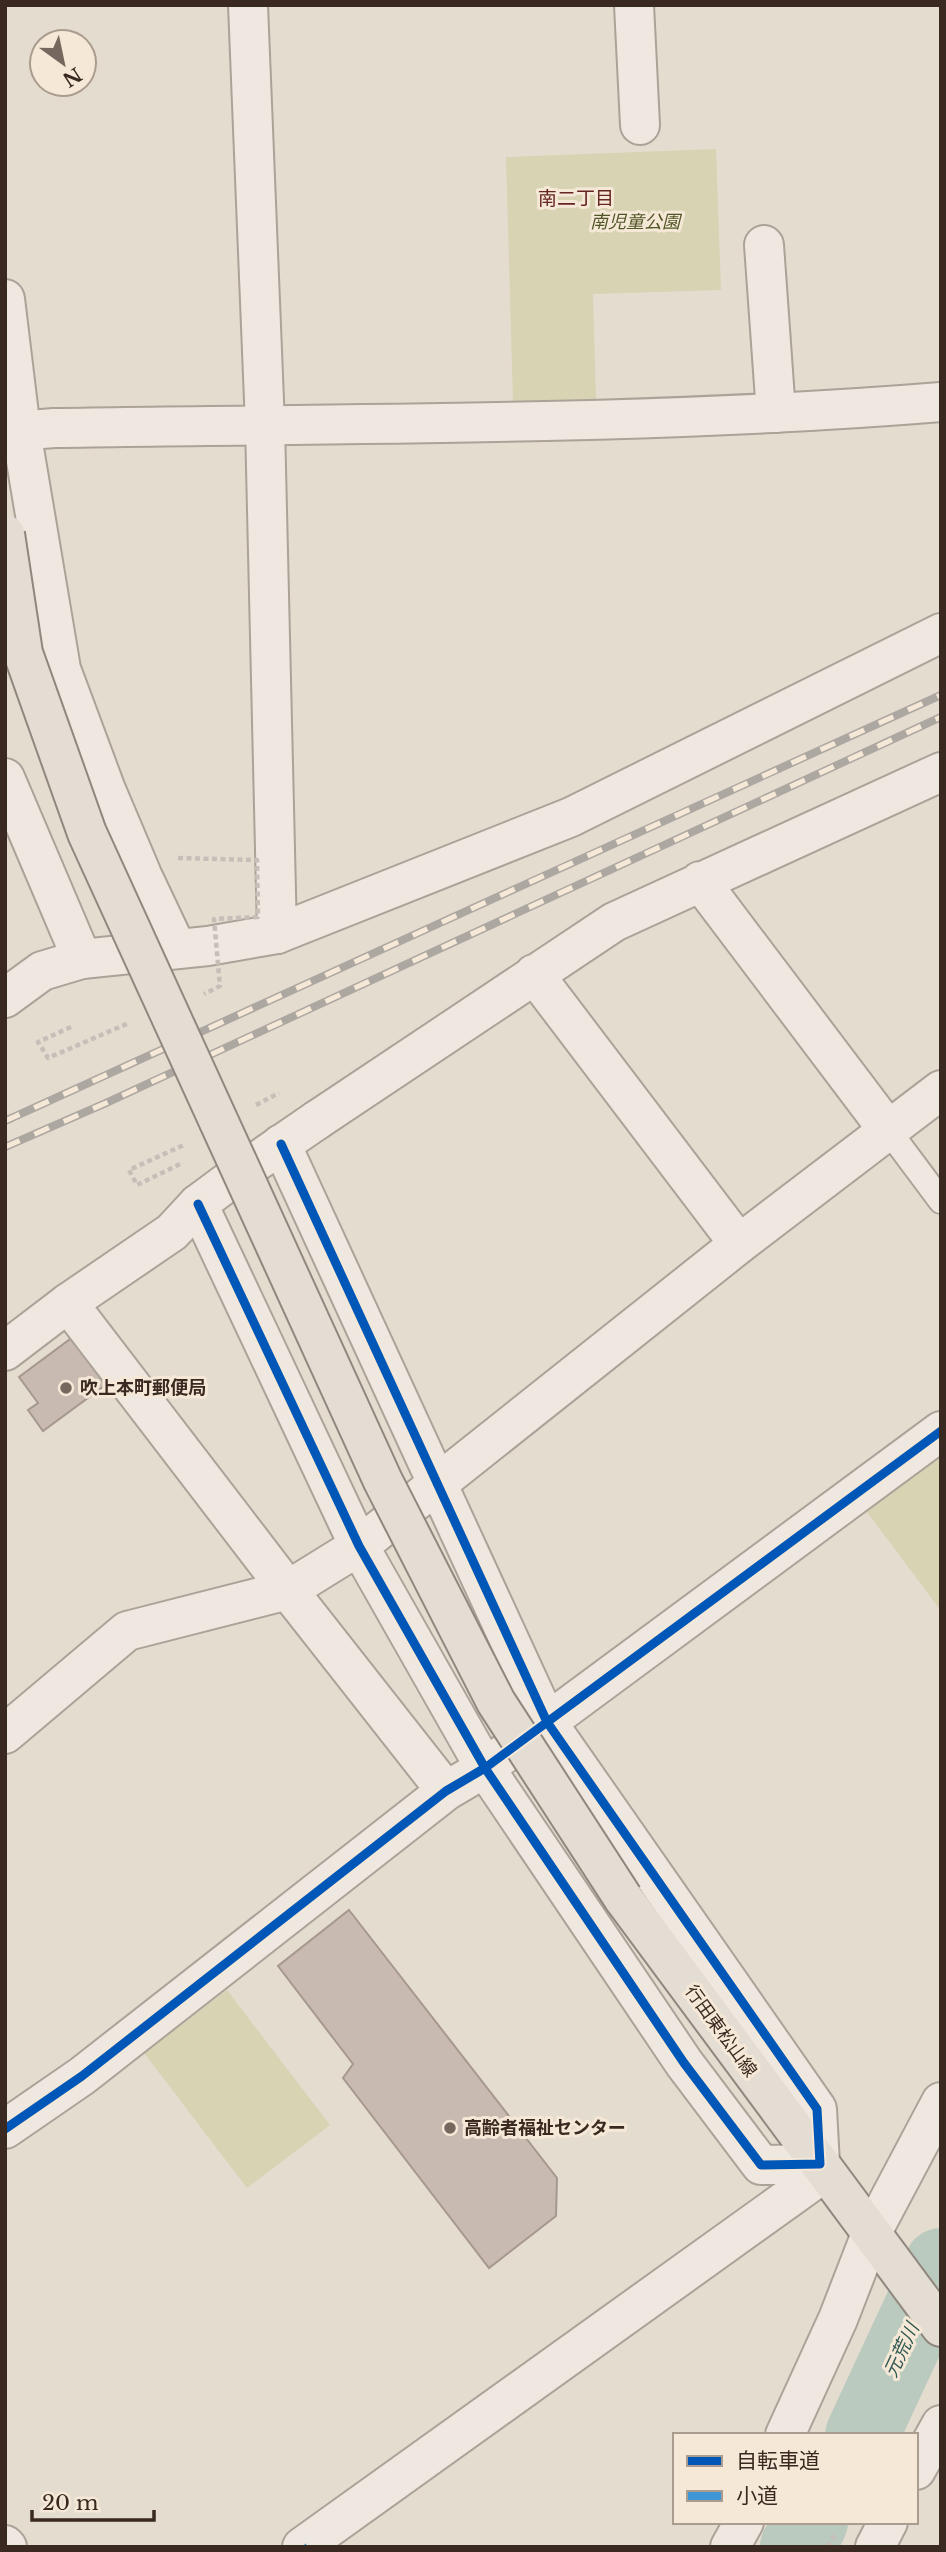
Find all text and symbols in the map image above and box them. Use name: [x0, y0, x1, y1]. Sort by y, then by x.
north arrow: [28, 28, 98, 98]
text: N: [58, 62, 86, 91]
district label: 南二丁目: [538, 187, 614, 210]
park label: 南児童公園: [590, 211, 683, 233]
place label: 吹上本町郵便局: [80, 1377, 206, 1399]
marker: 吹上本町郵便局: [58, 1380, 74, 1396]
street label: 行田東松山線: [680, 1981, 762, 2081]
place label: 高齢者福祉センター: [464, 2117, 626, 2139]
marker: 高齢者福祉センター: [442, 2120, 458, 2136]
water label: 元荒川: [879, 2318, 925, 2381]
legend: [673, 2433, 918, 2524]
text: 自転車道: [736, 2448, 820, 2474]
scale bar: [32, 2478, 154, 2522]
text: 小道: [736, 2483, 778, 2509]
text: 20 m: [42, 2490, 99, 2516]

